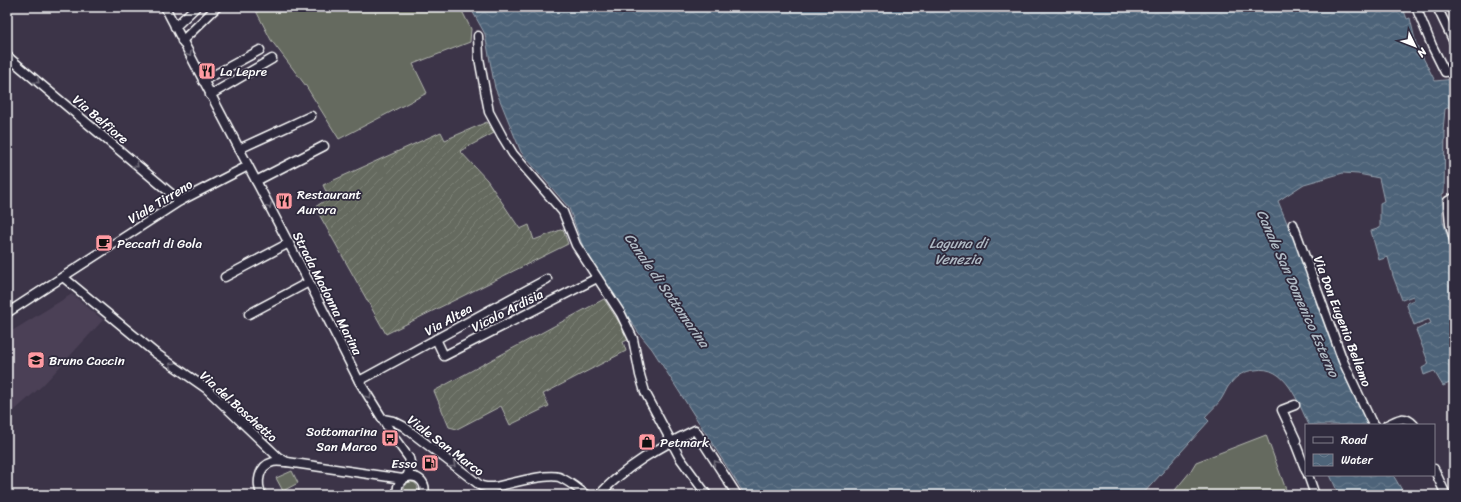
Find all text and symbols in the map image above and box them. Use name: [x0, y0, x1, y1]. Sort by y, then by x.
north arrow: [1395, 26, 1435, 66]
text: N: [1412, 42, 1432, 62]
one-way arrow: [184, 50, 192, 57]
place label: La Lepre: [220, 60, 267, 83]
restaurant icon: La Lepre: [197, 61, 217, 81]
one-way arrow: [32, 77, 39, 84]
street label: Via Belfiore: [67, 89, 134, 150]
one-way arrow: [132, 160, 139, 167]
street label: Viale Tirreno: [123, 173, 198, 230]
place label: Restaurant Aurora: [296, 183, 362, 221]
restaurant icon: Restaurant Aurora: [274, 191, 294, 211]
one-way arrow: [265, 202, 272, 209]
water label: Canale San Domenico Esterno: [1249, 205, 1347, 383]
street label: Strada Madonna Marina: [286, 227, 369, 360]
water label: Canale di Sottomarina: [617, 227, 717, 355]
water label: Laguna di Venezia: [929, 231, 990, 272]
place label: Peccati di Gola: [117, 232, 203, 255]
cafe icon: Peccati di Gola: [94, 233, 114, 253]
street label: Via Don Eugenio Bellemo: [1307, 252, 1378, 391]
street label: Vicolo Ardisia: [467, 282, 548, 338]
street label: Via Altea: [420, 297, 477, 342]
place label: Bruno Caccin: [49, 349, 125, 372]
school or university icon: Bruno Caccin: [26, 350, 46, 370]
one-way arrow: [170, 363, 177, 370]
street label: Via del Boschetto: [194, 365, 283, 448]
one-way arrow: [364, 392, 371, 399]
street label: Viale San Marco: [402, 409, 490, 482]
place label: Sottomarina San Marco: [306, 420, 378, 458]
legend: [1305, 424, 1435, 476]
bus stop icon: Sottomarina San Marco: [380, 428, 400, 448]
text: Road: [1341, 429, 1368, 451]
place label: Petmark: [660, 431, 709, 454]
shop icon: Petmark: [637, 432, 657, 452]
text: Water: [1341, 449, 1374, 471]
place label: Esso: [391, 452, 417, 475]
fuel station icon: Esso: [420, 453, 440, 473]
one-way arrow: [448, 460, 455, 467]
one-way arrow: [713, 460, 720, 467]

